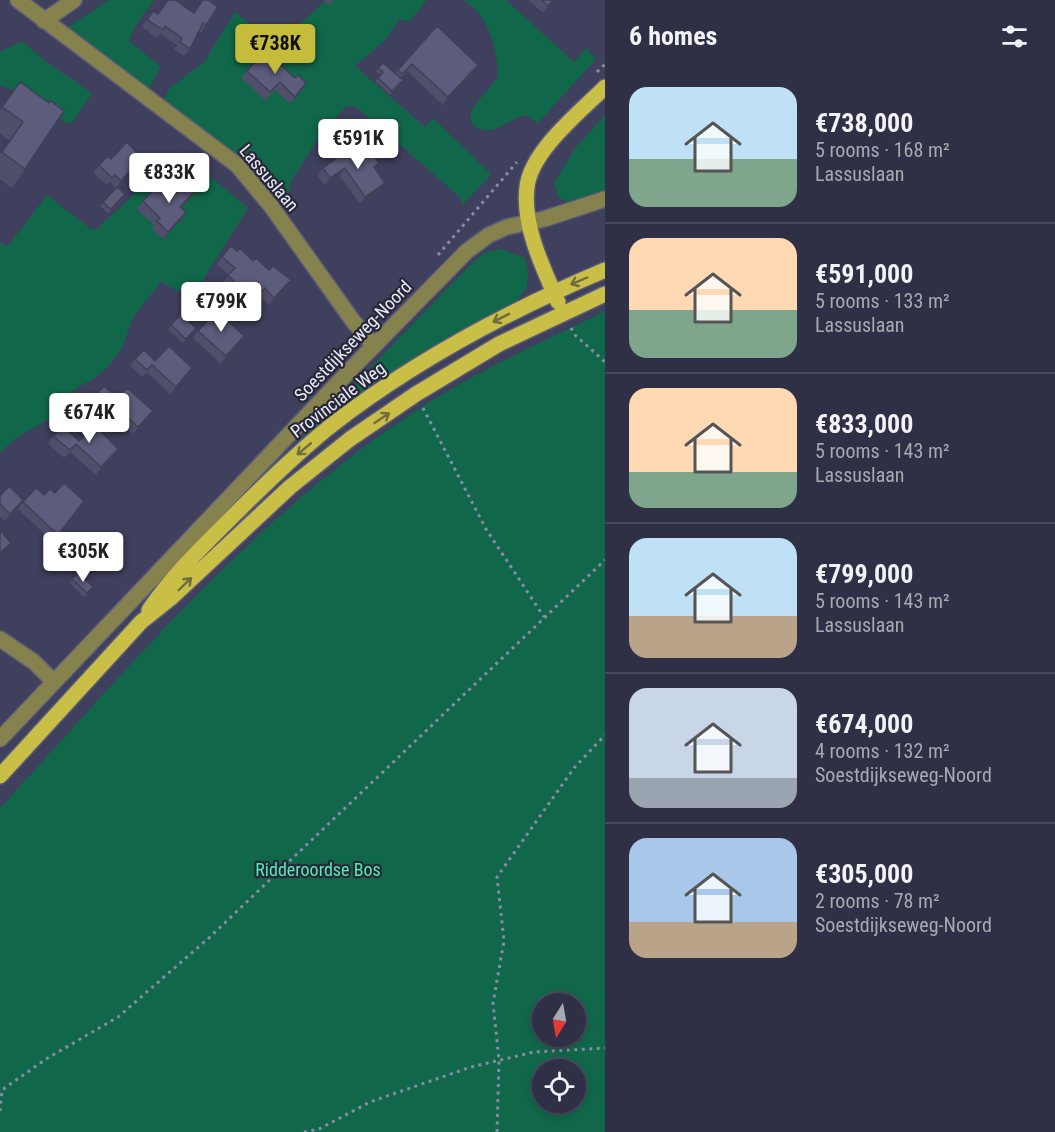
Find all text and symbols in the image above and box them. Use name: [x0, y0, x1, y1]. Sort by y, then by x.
icon: filters: [998, 20, 1031, 53]
text: 6 homes: [629, 21, 717, 51]
pin: €738K: [233, 24, 317, 75]
text: €738K: [249, 31, 301, 55]
text: €738,000: [815, 108, 913, 138]
icon: home: [677, 111, 749, 183]
pin: €591K: [316, 119, 400, 170]
text: €591K: [332, 126, 384, 150]
text: 5 rooms · 168 m²: [815, 138, 950, 162]
street label: Lassuslaan: [235, 140, 303, 215]
pin: €833K: [127, 153, 211, 204]
text: €833K: [143, 160, 195, 184]
text: Lassuslaan: [815, 162, 905, 186]
text: €591,000: [815, 259, 913, 289]
icon: home: [677, 262, 749, 334]
street label: Soestdijkseweg-Noord: [290, 276, 415, 405]
one-way arrow: [571, 276, 589, 287]
pin: €799K: [179, 282, 263, 333]
text: €799K: [195, 289, 247, 313]
text: 5 rooms · 133 m²: [815, 289, 950, 313]
one-way arrow: [493, 313, 511, 325]
text: Lassuslaan: [815, 313, 905, 337]
street label: Provinciale Weg: [286, 357, 389, 442]
pin: €674K: [47, 393, 131, 444]
text: €674K: [63, 400, 115, 424]
text: €833,000: [815, 409, 913, 439]
one-way arrow: [373, 412, 390, 424]
icon: home: [677, 412, 749, 484]
text: 5 rooms · 143 m²: [815, 439, 950, 463]
one-way arrow: [297, 442, 312, 456]
text: Lassuslaan: [815, 463, 905, 487]
pin: €305K: [41, 532, 125, 583]
text: €305K: [57, 539, 109, 563]
text: €799,000: [815, 559, 913, 589]
icon: home: [677, 562, 749, 634]
one-way arrow: [178, 577, 193, 592]
text: 5 rooms · 143 m²: [815, 589, 950, 613]
text: Lassuslaan: [815, 613, 905, 637]
text: €674,000: [815, 709, 913, 739]
icon: home: [677, 712, 749, 784]
text: 4 rooms · 132 m²: [815, 739, 950, 763]
text: Soestdijkseweg-Noord: [815, 763, 992, 787]
park label: Ridderoordse Bos: [255, 859, 381, 880]
text: €305,000: [815, 859, 913, 889]
icon: home: [677, 862, 749, 934]
text: 2 rooms · 78 m²: [815, 889, 940, 913]
text: Soestdijkseweg-Noord: [815, 913, 992, 937]
north arrow: [532, 993, 586, 1047]
map controls: [532, 993, 586, 1113]
button: locate: [532, 1059, 586, 1113]

